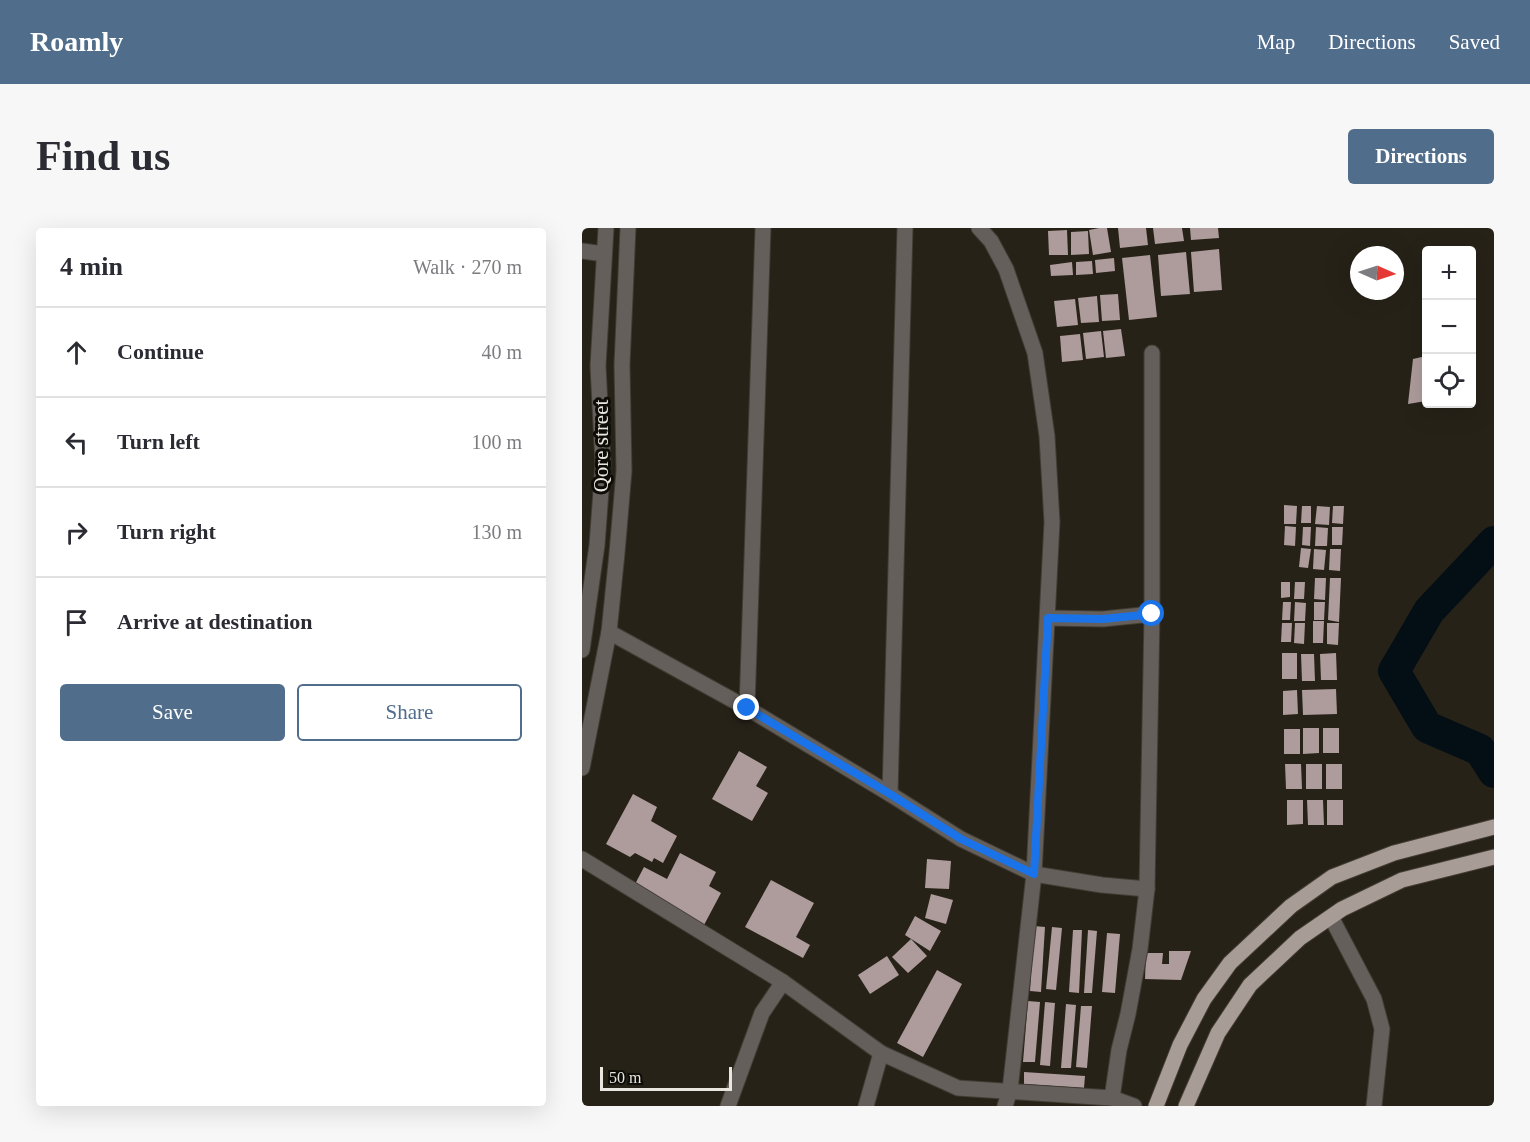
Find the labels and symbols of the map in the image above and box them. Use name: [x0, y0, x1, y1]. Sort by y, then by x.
north arrow: [1350, 246, 1404, 300]
street label: Qore street: [589, 399, 613, 492]
route start: [1138, 600, 1164, 626]
route end: [733, 694, 759, 720]
scale bar: [600, 1064, 732, 1092]

